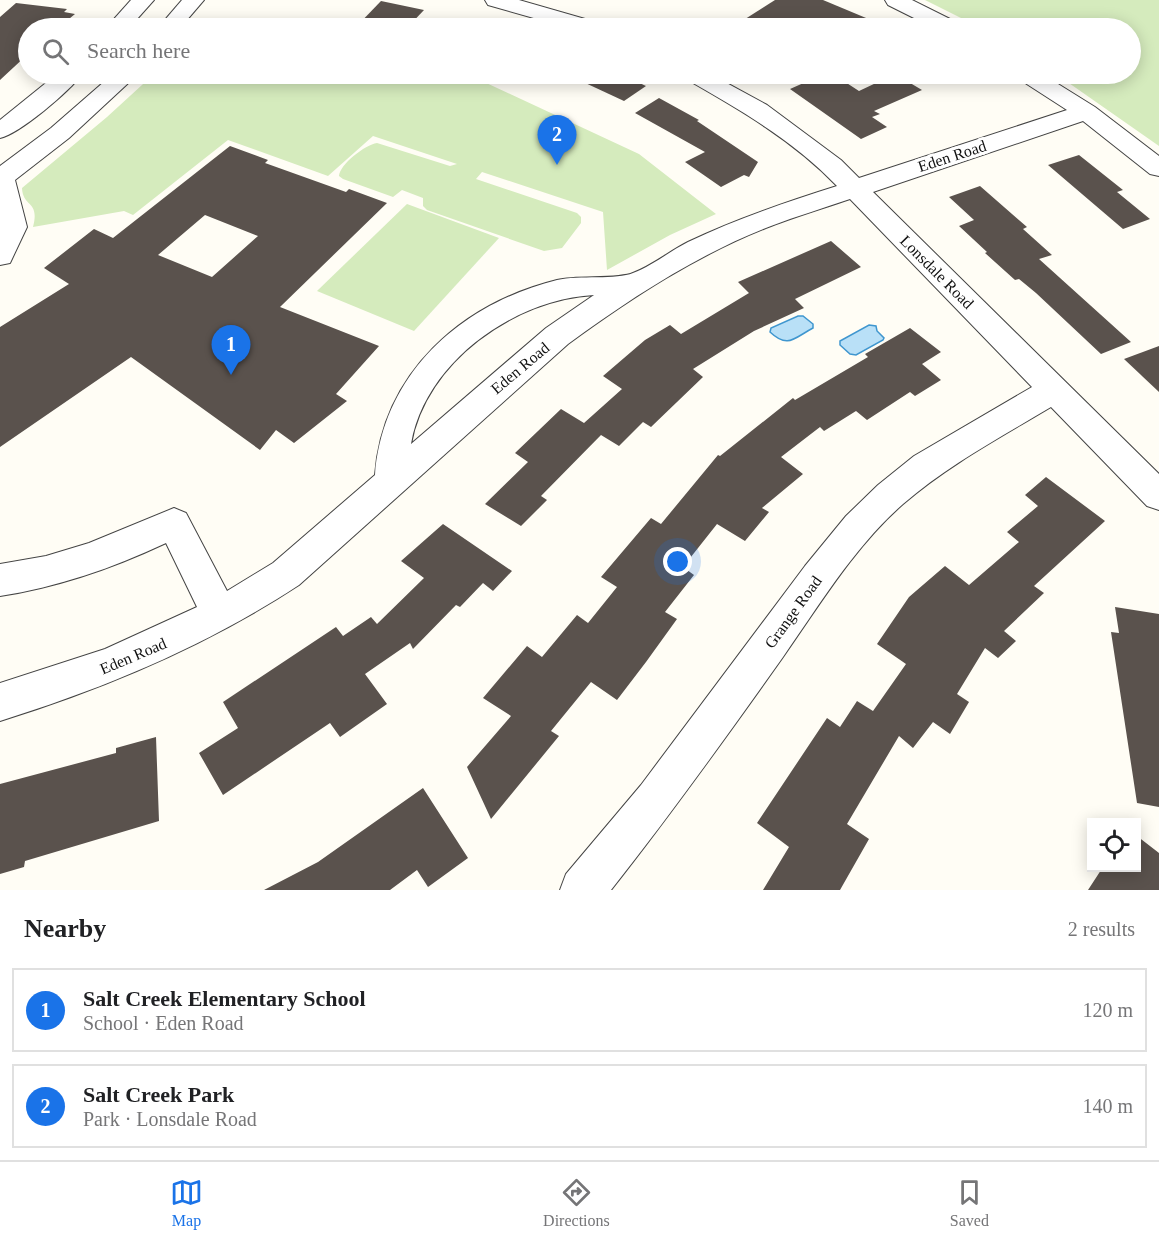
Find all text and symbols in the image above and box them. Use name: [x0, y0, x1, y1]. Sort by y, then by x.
search box: [18, 18, 1141, 84]
icon: search: [39, 35, 72, 68]
text: Search here: [87, 38, 190, 63]
pin: 2: [538, 116, 576, 165]
street label: Eden Road: [916, 137, 988, 175]
street label: Lonsdale Road: [897, 232, 977, 312]
pin: 1: [212, 326, 250, 375]
street label: Eden Road: [487, 339, 553, 397]
your location: [663, 547, 692, 576]
street label: Grange Road: [761, 573, 826, 652]
street label: Eden Road: [97, 634, 169, 678]
map controls: [1087, 818, 1141, 872]
button: locate: [1087, 818, 1141, 872]
text: Nearby: [24, 914, 106, 943]
text: 2 results: [1068, 918, 1135, 940]
text: Salt Creek Elementary School: [83, 986, 366, 1011]
text: 1: [41, 999, 51, 1021]
text: 120 m: [1082, 999, 1133, 1021]
text: School · Eden Road: [83, 1012, 244, 1034]
text: Salt Creek Park: [83, 1082, 234, 1107]
text: 2: [41, 1095, 51, 1117]
text: 140 m: [1082, 1095, 1133, 1117]
text: Park · Lonsdale Road: [83, 1108, 257, 1130]
tab: Map: [170, 1176, 203, 1230]
tab: Directions: [543, 1176, 610, 1230]
tab: Saved: [950, 1176, 989, 1230]

